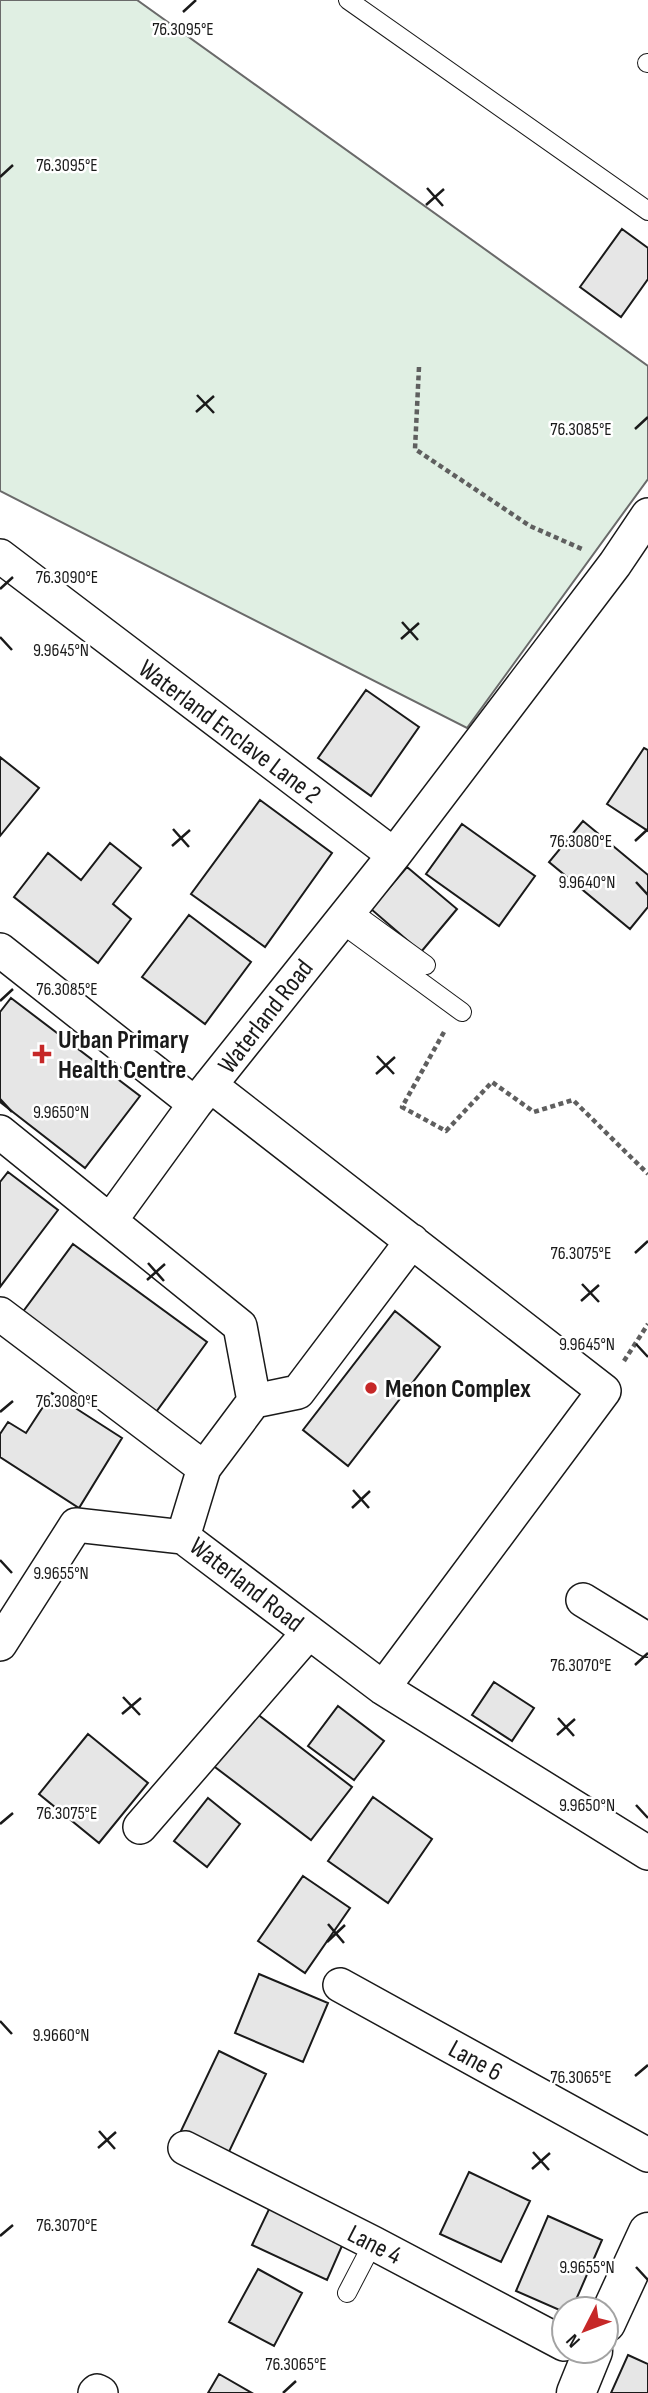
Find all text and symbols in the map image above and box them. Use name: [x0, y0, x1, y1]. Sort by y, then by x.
text: 76.3095°E: [152, 19, 214, 40]
text: 76.3095°E: [36, 155, 98, 176]
text: 76.3085°E: [550, 419, 612, 440]
text: 76.3090°E: [36, 567, 98, 588]
text: 9.9645°N: [33, 640, 89, 661]
street label: Waterland Enclave Lane 2: [132, 654, 326, 811]
text: 76.3080°E: [550, 831, 612, 852]
text: 9.9640°N: [559, 872, 615, 893]
street label: Waterland Road: [212, 954, 320, 1080]
text: 76.3085°E: [36, 979, 98, 1000]
place label: Urban Primary Health Centre: [58, 1025, 189, 1086]
marker: Urban Primary Health Centre: [32, 1044, 52, 1064]
text: 9.9650°N: [33, 1102, 89, 1123]
text: 76.3075°E: [551, 1243, 611, 1264]
text: 9.9645°N: [559, 1334, 615, 1355]
place label: Menon Complex: [385, 1374, 531, 1405]
marker: Menon Complex: [363, 1380, 379, 1396]
text: 76.3080°E: [36, 1391, 98, 1412]
street label: Waterland Road: [183, 1531, 309, 1639]
text: 9.9655°N: [33, 1563, 89, 1584]
text: 76.3070°E: [550, 1655, 612, 1676]
text: 9.9650°N: [559, 1795, 615, 1816]
text: 76.3075°E: [37, 1803, 97, 1824]
text: 9.9660°N: [33, 2025, 89, 2046]
street label: Lane 6: [443, 2034, 508, 2089]
text: 76.3065°E: [550, 2067, 612, 2088]
text: 76.3070°E: [36, 2215, 98, 2236]
street label: Lane 4: [342, 2219, 407, 2272]
text: 9.9655°N: [559, 2257, 615, 2278]
north arrow: [550, 2295, 620, 2365]
text: N: [562, 2329, 585, 2352]
text: 76.3065°E: [265, 2354, 327, 2375]

